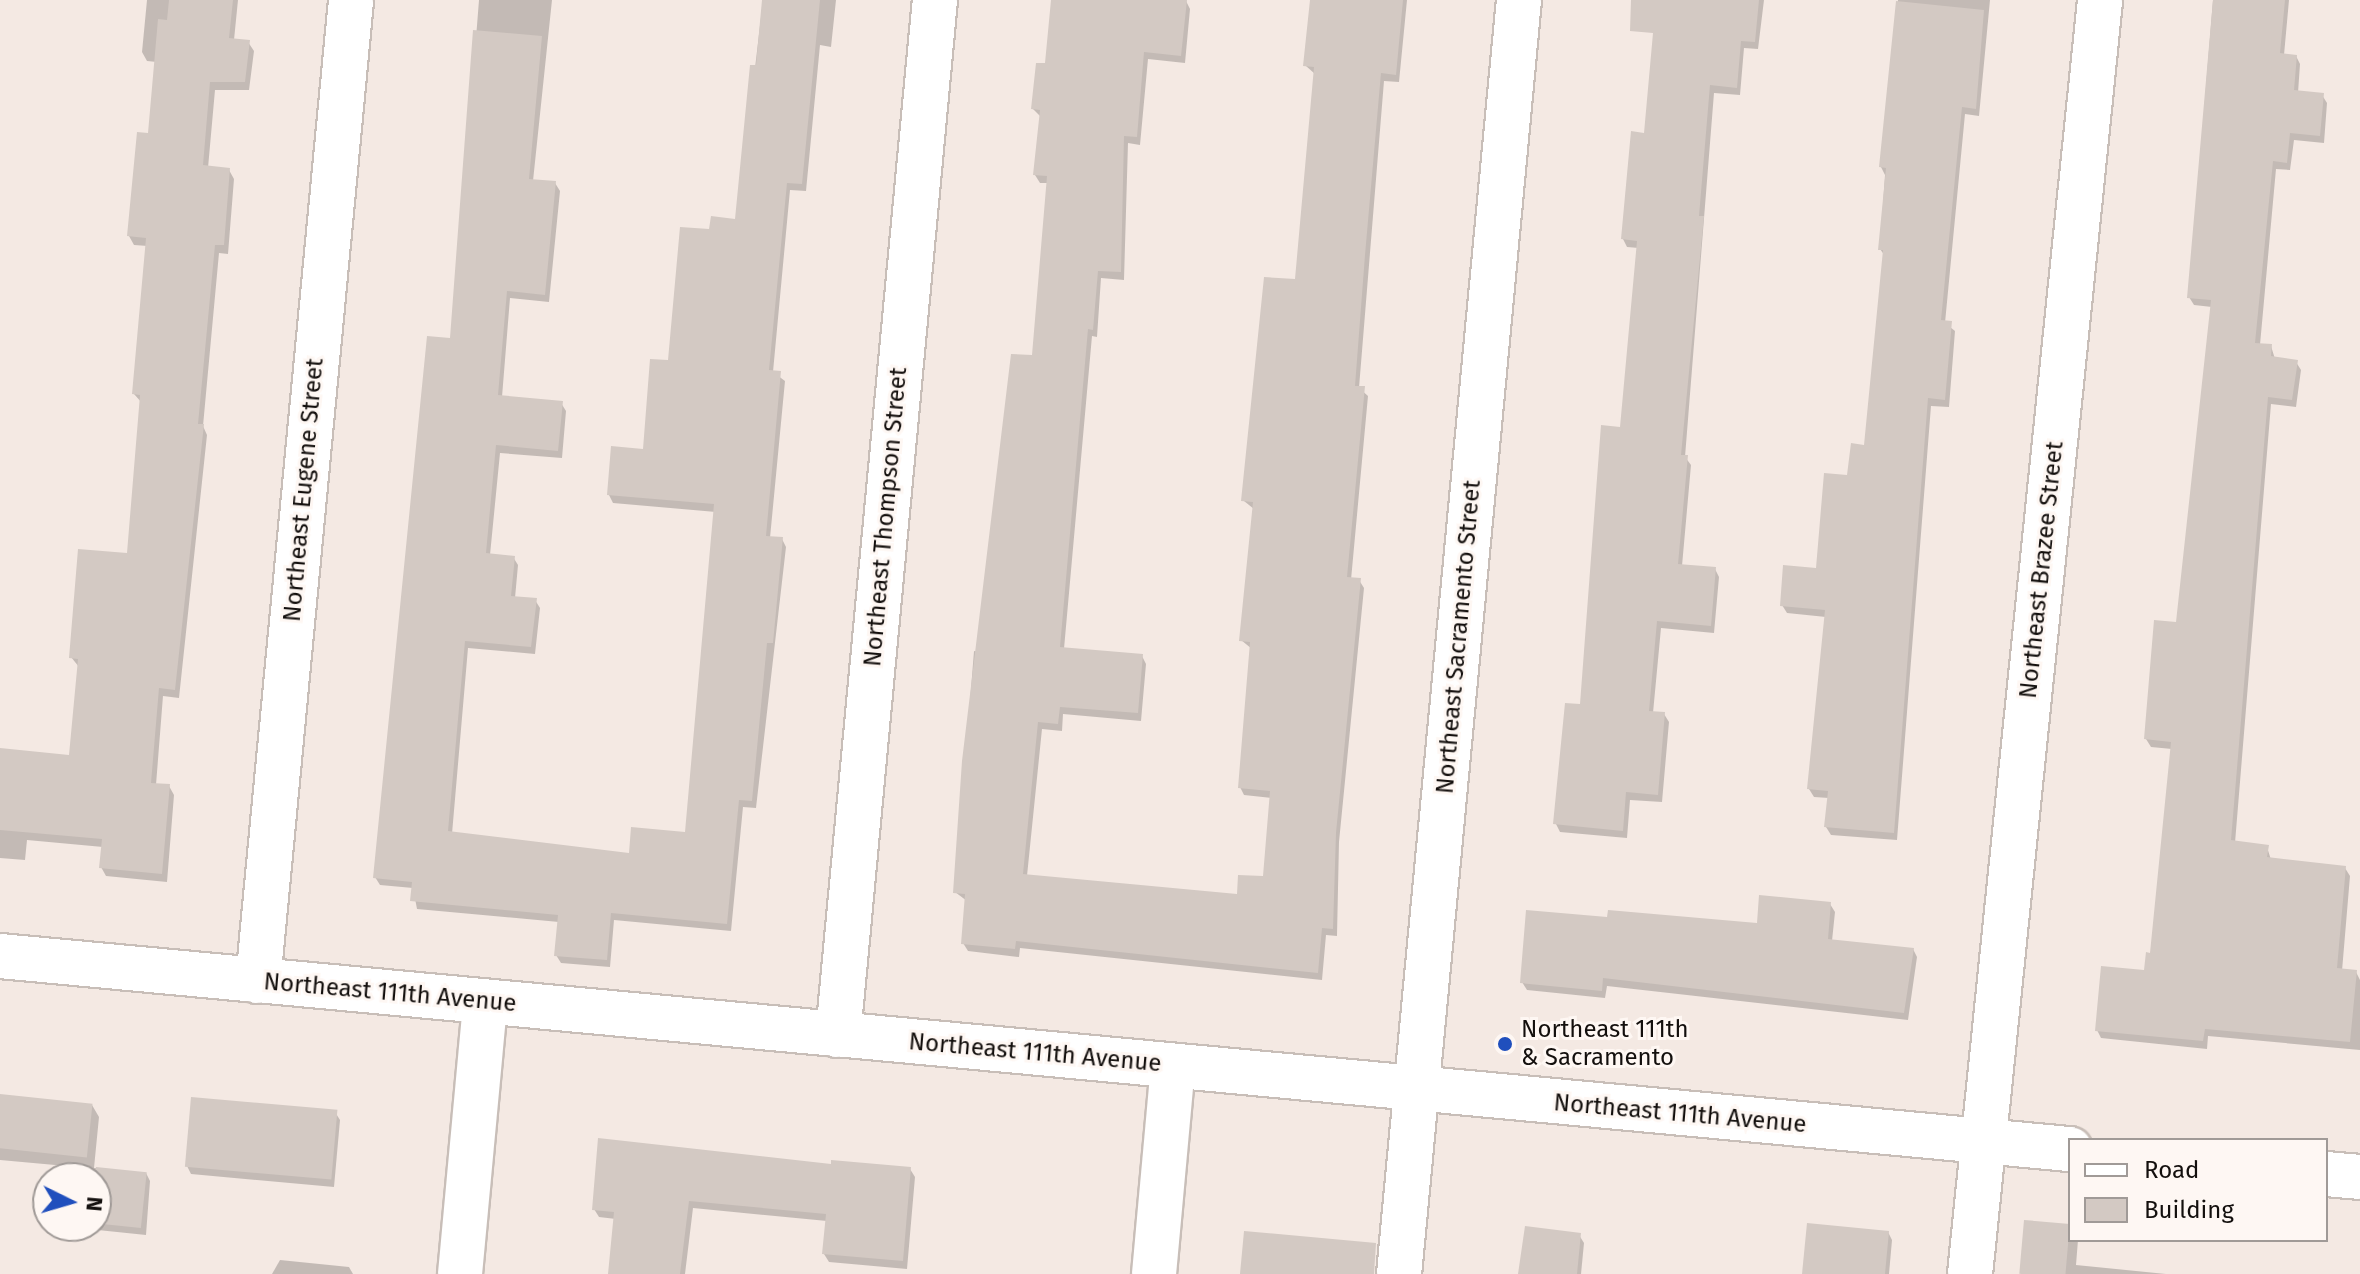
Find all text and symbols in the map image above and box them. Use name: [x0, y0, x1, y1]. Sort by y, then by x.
street label: Northeast Eugene Street: [278, 357, 330, 623]
street label: Northeast Thompson Street: [859, 366, 913, 668]
street label: Northeast Brazee Street: [2014, 440, 2070, 700]
street label: Northeast Sacramento Street: [1431, 479, 1487, 795]
street label: Northeast 111th Avenue: [262, 968, 518, 1018]
place label: Northeast 111th & Sacramento: [1521, 1016, 1689, 1072]
street label: Northeast 111th Avenue: [907, 1028, 1163, 1078]
marker: Northeast 111th & Sacramento: [1496, 1035, 1514, 1053]
street label: Northeast 111th Avenue: [1552, 1089, 1808, 1139]
legend: [2068, 1138, 2328, 1242]
text: Road: [2144, 1156, 2199, 1184]
north arrow: [32, 1162, 112, 1242]
text: N: [80, 1196, 108, 1212]
text: Building: [2144, 1196, 2234, 1224]

